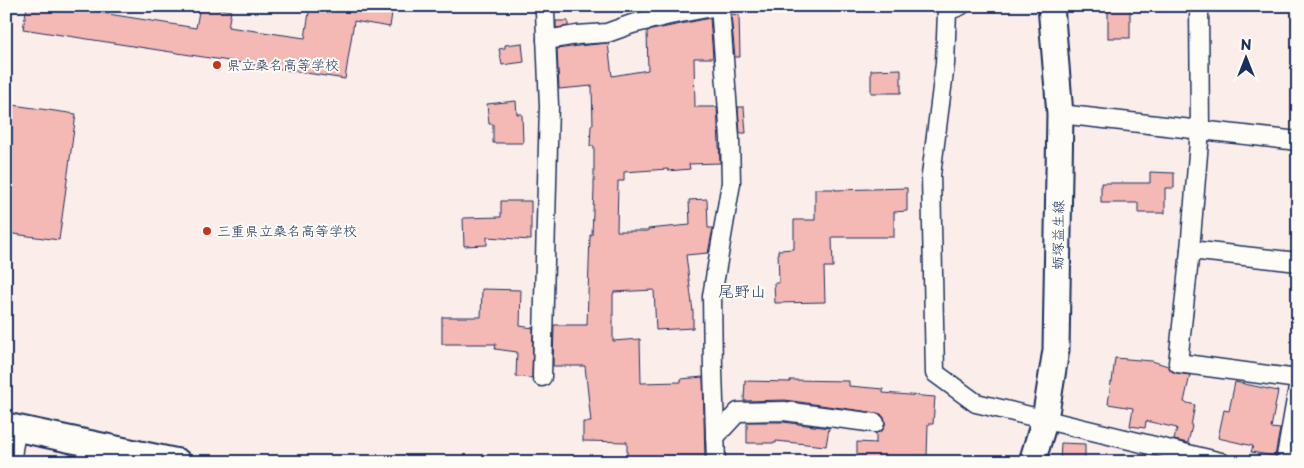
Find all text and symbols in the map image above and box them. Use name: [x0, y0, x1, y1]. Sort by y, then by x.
north arrow: [1222, 32, 1272, 82]
text: N: [1240, 34, 1252, 55]
place label: 県立桑名高等学校: [227, 54, 339, 75]
marker: 県立桑名高等学校: [211, 59, 223, 71]
street label: 蛎塚益生線: [1046, 200, 1069, 270]
place label: 三重県立桑名高等学校: [217, 220, 357, 241]
marker: 三重県立桑名高等学校: [201, 225, 213, 237]
district label: 尾野山: [718, 278, 766, 302]

